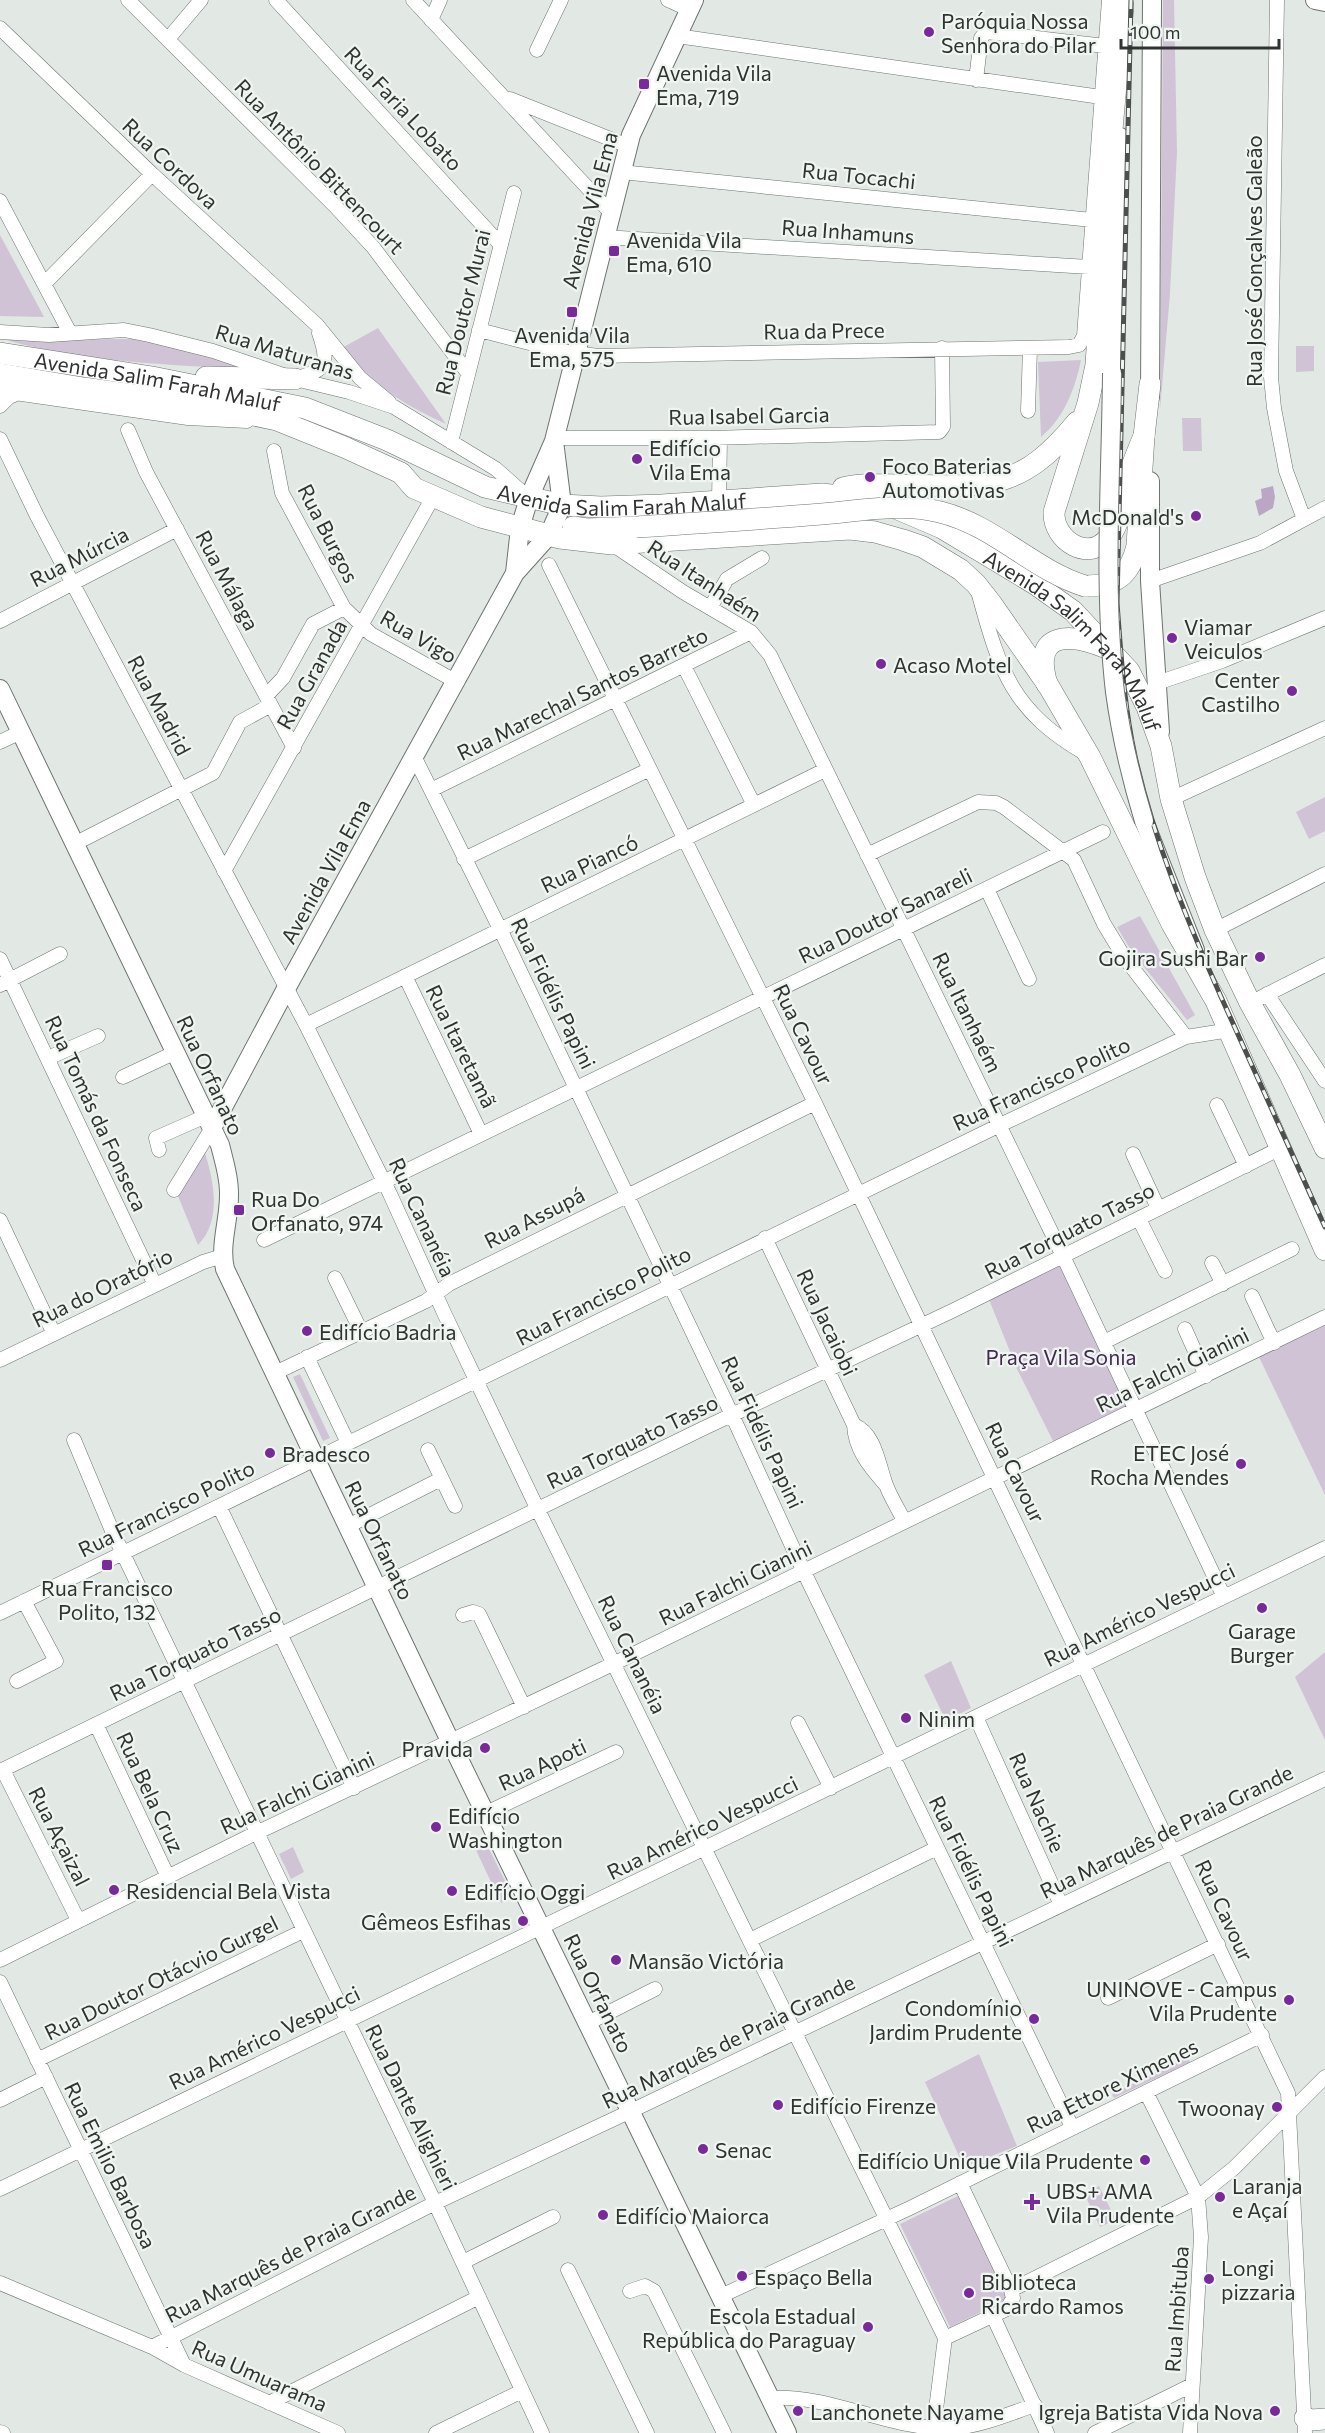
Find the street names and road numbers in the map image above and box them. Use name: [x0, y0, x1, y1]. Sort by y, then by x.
street label: Rua Faria Lobato: [340, 41, 468, 175]
street label: Rua Antônio Bittencourt: [230, 74, 410, 258]
street label: Rua Cordova: [118, 112, 224, 214]
street label: Avenida Vila Ema: [556, 129, 622, 291]
street label: Rua José Gonçalves Galeão: [1241, 135, 1266, 387]
street label: Rua Tocachi: [801, 157, 917, 193]
street label: Rua Inhamuns: [781, 214, 915, 248]
street label: Rua Doutor Murai: [429, 226, 495, 398]
street label: Rua da Prece: [763, 316, 885, 344]
street label: Rua Maturanas: [213, 318, 357, 384]
street label: Avenida Salim Farah Maluf: [32, 346, 284, 415]
street label: Rua Isabel Garcia: [668, 401, 830, 429]
street label: Avenida Salim Farah Maluf: [495, 478, 748, 520]
street label: Rua Burgos: [293, 479, 365, 587]
street label: Rua Múrcia: [26, 521, 132, 591]
street label: Rua Málaga: [191, 526, 265, 634]
street label: Rua Itanhaém: [643, 534, 767, 626]
street label: Avenida Salim Farah Maluf: [980, 544, 1167, 735]
street label: Rua Vigo: [376, 604, 462, 668]
street label: Rua Granada: [271, 615, 351, 733]
street label: Rua Marechal Santos Barreto: [452, 621, 712, 765]
street label: Rua Madrid: [123, 651, 197, 759]
street label: Avenida Vila Ema: [275, 794, 375, 948]
street label: Rua Piancó: [536, 829, 642, 897]
street label: Rua Doutor Sanareli: [794, 862, 976, 968]
street label: Rua Fidélis Papini: [507, 913, 601, 1073]
street label: Rua Itanhaém: [928, 948, 1008, 1076]
street label: Rua Itaretamã: [421, 980, 503, 1112]
street label: Rua Cavour: [769, 980, 839, 1088]
street label: Rua Tomás da Fonseca: [41, 1011, 153, 1215]
street label: Rua Orfanato: [172, 1011, 250, 1139]
street label: Rua Francisco Polito: [948, 1031, 1134, 1135]
street label: Rua Cananéia: [385, 1153, 461, 1281]
street label: Rua Torquato Tasso: [980, 1176, 1158, 1284]
street label: Rua Assupá: [480, 1181, 588, 1253]
street label: Rua Francisco Polito: [511, 1240, 695, 1350]
street label: Rua do Oratório: [28, 1242, 176, 1332]
street label: Rua Jacaiobi: [792, 1265, 864, 1379]
street label: Rua Falchi Gianini: [1091, 1321, 1253, 1417]
street label: Rua Fidélis Papini: [717, 1352, 809, 1512]
street label: Rua Torquato Tasso: [542, 1389, 722, 1493]
street label: Rua Cavour: [981, 1418, 1051, 1526]
street label: Rua Francisco Polito: [74, 1454, 258, 1562]
street label: Rua Orfanato: [340, 1476, 420, 1604]
street label: Rua Falchi Gianini: [654, 1534, 816, 1630]
street label: Rua Américo Vespucci: [1039, 1557, 1239, 1671]
street label: Rua Cananéia: [594, 1591, 672, 1717]
street label: Rua Torquato Tasso: [105, 1601, 285, 1705]
street label: Rua Bela Cruz: [112, 1728, 190, 1856]
street label: Rua Apoti: [494, 1733, 590, 1795]
street label: Rua Falchi Gianini: [216, 1745, 378, 1839]
street label: Rua Nachie: [1005, 1748, 1071, 1856]
street label: Rua Marquês de Praia Grande: [1036, 1759, 1296, 1903]
street label: Rua Américo Vespucci: [602, 1770, 802, 1884]
street label: Rua Açaizal: [24, 1782, 96, 1890]
street label: Rua Fidélis Papini: [925, 1791, 1019, 1951]
street label: Rua Cavour: [1191, 1855, 1259, 1965]
street label: Rua Doutor Otácvio Gurgel: [40, 1909, 282, 2045]
street label: Rua Orfanato: [559, 1929, 639, 2057]
street label: Rua Marquês de Praia Grande: [598, 1969, 858, 2113]
street label: Rua Américo Vespucci: [164, 1980, 364, 2094]
street label: Rua Dante Alighieri: [361, 2020, 463, 2194]
street label: Rua Ettore Ximenes: [1022, 2033, 1202, 2137]
street label: Rua Emilio Barbosa: [60, 2078, 162, 2252]
street label: Rua Marquês de Praia Grande: [160, 2179, 420, 2327]
street label: Rua Imbituba: [1159, 2245, 1193, 2373]
street label: Rua Umuarama: [188, 2334, 332, 2416]

